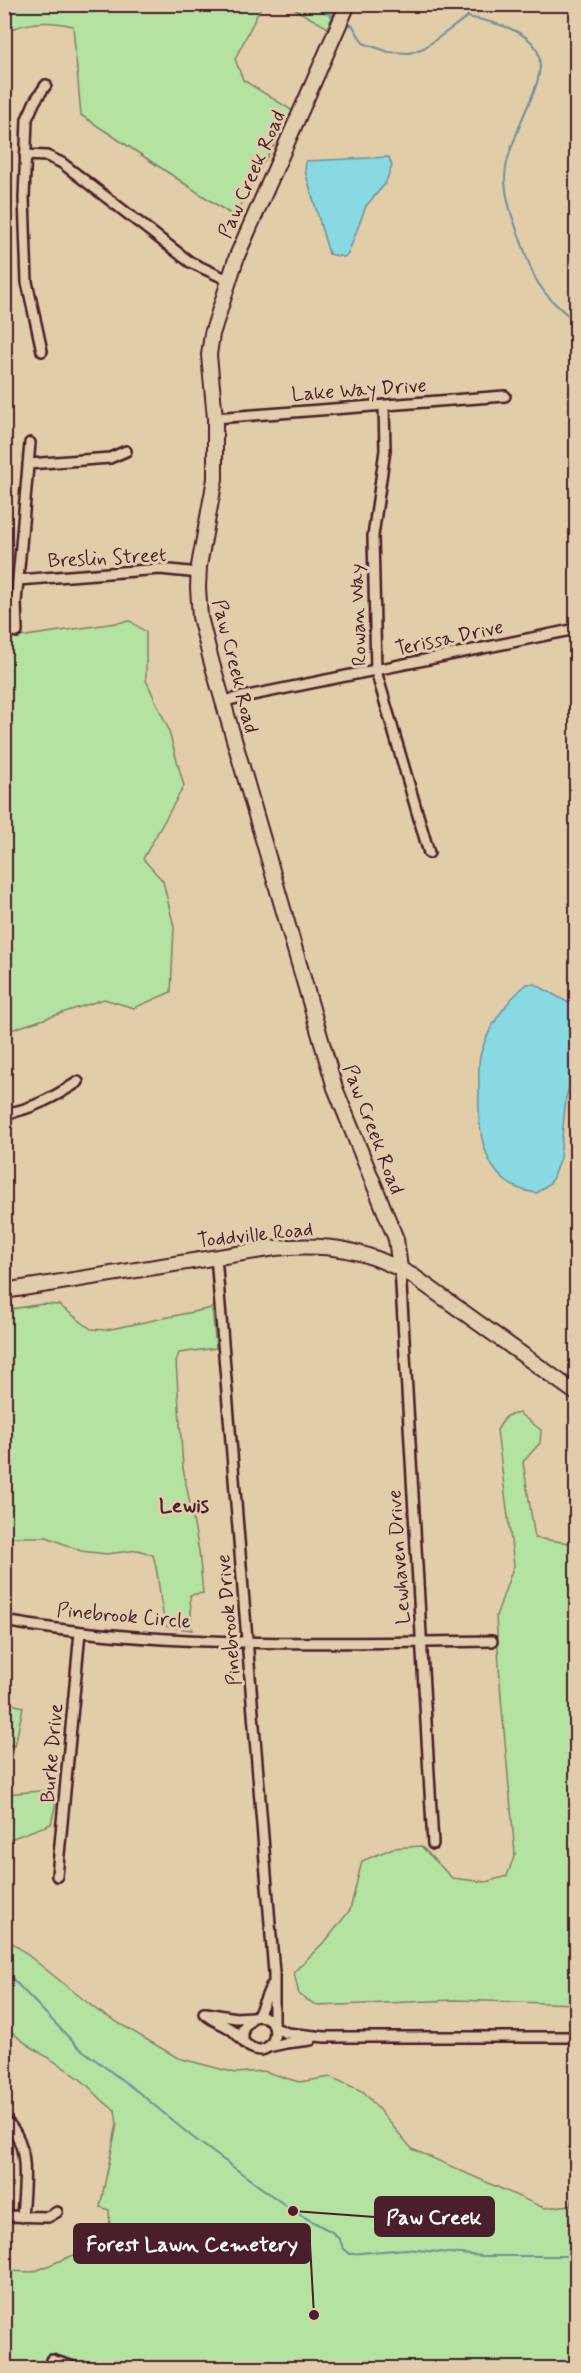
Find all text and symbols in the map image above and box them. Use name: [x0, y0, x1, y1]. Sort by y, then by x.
street label: Paw Creek Road: [212, 106, 293, 243]
street label: Lake Way Drive: [291, 372, 428, 409]
street label: Breslin Street: [47, 542, 167, 575]
street label: Rowan Way: [343, 563, 374, 667]
street label: Paw Creek Road: [205, 597, 264, 736]
street label: Terissa Drive: [393, 614, 506, 663]
street label: Paw Creek Road: [335, 1061, 410, 1198]
street label: Toddville Road: [196, 1216, 314, 1255]
street label: Lewhaven Drive: [381, 1489, 418, 1625]
district label: Lewis: [159, 1492, 210, 1520]
street label: Pinebrook Drive: [210, 1553, 249, 1687]
street label: Pinebrook Circle: [55, 1597, 192, 1636]
street label: Burke Drive: [35, 1702, 70, 1804]
callout: Paw Creek: [375, 2197, 494, 2236]
text: Paw Creek: [386, 2204, 482, 2232]
callout: Forest Lawn Cemetery: [74, 2224, 310, 2263]
text: Forest Lawn Cemetery: [86, 2231, 298, 2259]

